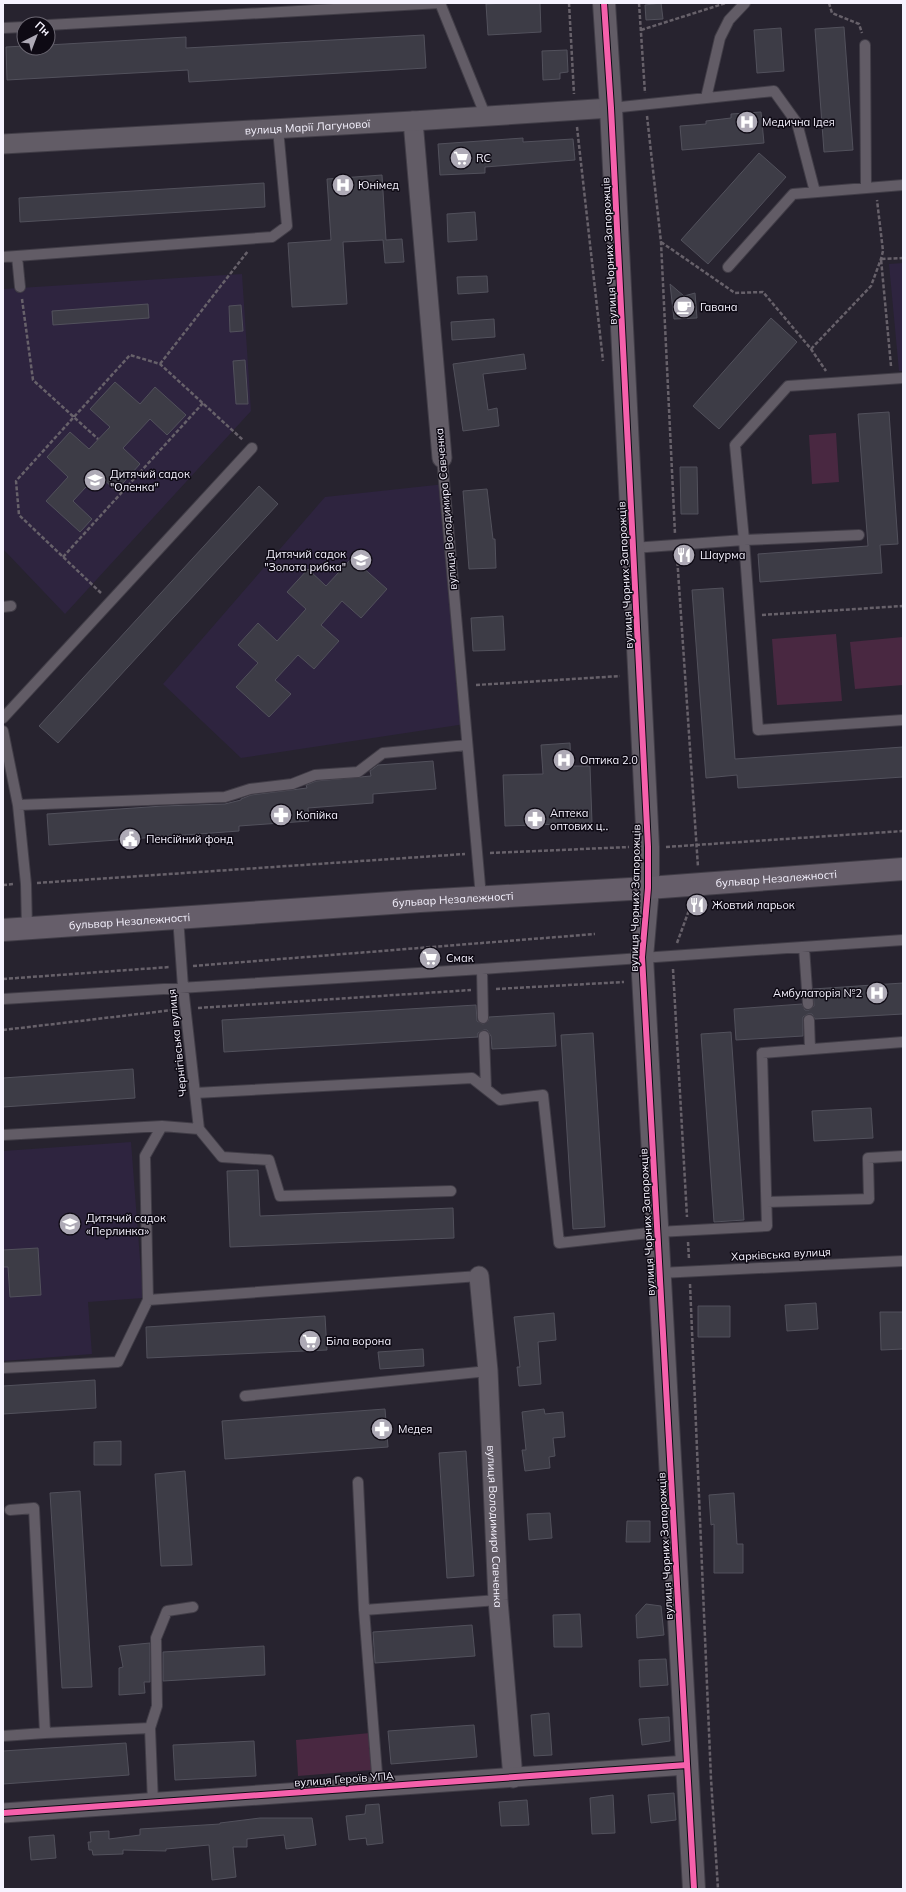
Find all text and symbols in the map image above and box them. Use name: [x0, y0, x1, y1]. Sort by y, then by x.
north arrow: [16, 16, 56, 56]
text: Пн: [32, 18, 53, 39]
hospital icon: Медична Ідея: [734, 109, 760, 135]
place label: Медична Ідея: [762, 115, 835, 129]
street label: вулиця Марії Лагунової: [244, 116, 371, 137]
supermarket icon: RC: [448, 145, 474, 171]
place label: RC: [476, 151, 491, 165]
hospital icon: Юнімед: [330, 172, 356, 198]
street label: вулиця Чорних Запорожців: [598, 177, 620, 325]
place label: Юнімед: [358, 178, 399, 192]
cafe icon: Гавана: [671, 294, 697, 320]
place label: Гавана: [700, 300, 737, 314]
street label: вулиця Володимира Савченка: [432, 428, 460, 590]
school or university icon: Дитячий садок "Оленка": [82, 467, 108, 493]
place label: Дитячий садок "Оленка": [110, 467, 190, 494]
street label: вулиця Чорних Запорожців: [614, 501, 636, 649]
restaurant icon: Шаурма: [671, 542, 697, 568]
place label: Дитячий садок "Золота рибка": [264, 547, 346, 574]
school or university icon: Дитячий садок "Золота рибка": [348, 547, 374, 573]
place label: Шаурма: [700, 548, 745, 562]
hospital icon: Оптика 2.0: [551, 747, 577, 773]
place label: Оптика 2.0: [580, 753, 638, 767]
pharmacy icon: Копійка: [268, 802, 294, 828]
pharmacy icon: Аптека оптових ц‥: [522, 806, 548, 832]
place label: Аптека оптових ц‥: [550, 806, 609, 833]
place label: Копійка: [296, 808, 338, 822]
street label: вулиця Чорних Запорожців: [627, 824, 643, 972]
public building icon: Пенсійний фонд: [117, 826, 143, 852]
place label: Пенсійний фонд: [146, 832, 233, 846]
street label: бульвар Незалежності: [715, 867, 837, 890]
street label: бульвар Незалежності: [392, 889, 514, 910]
restaurant icon: Жовтий ларьок: [684, 892, 710, 918]
place label: Жовтий ларьок: [712, 898, 795, 912]
street label: бульвар Незалежності: [69, 910, 191, 932]
supermarket icon: Смак: [417, 945, 443, 971]
place label: Смак: [446, 951, 474, 965]
hospital icon: Амбулаторія №2: [864, 980, 890, 1006]
place label: Амбулаторія №2: [773, 986, 862, 1000]
street label: Чернігівська вулиця: [164, 989, 190, 1097]
street label: вулиця Чорних Запорожців: [636, 1148, 658, 1296]
school or university icon: Дитячий садок «Перлинка»: [57, 1211, 83, 1237]
place label: Дитячий садок «Перлинка»: [86, 1211, 166, 1238]
street label: Харківська вулиця: [731, 1244, 831, 1264]
supermarket icon: Біла ворона: [297, 1328, 323, 1354]
place label: Біла ворона: [326, 1334, 391, 1348]
pharmacy icon: Медея: [369, 1416, 395, 1442]
place label: Медея: [398, 1422, 432, 1436]
street label: вулиця Володимира Савченка: [484, 1445, 506, 1608]
street label: вулиця Чорних Запорожців: [654, 1472, 676, 1620]
street label: вулиця Героїв УПА: [294, 1769, 394, 1789]

